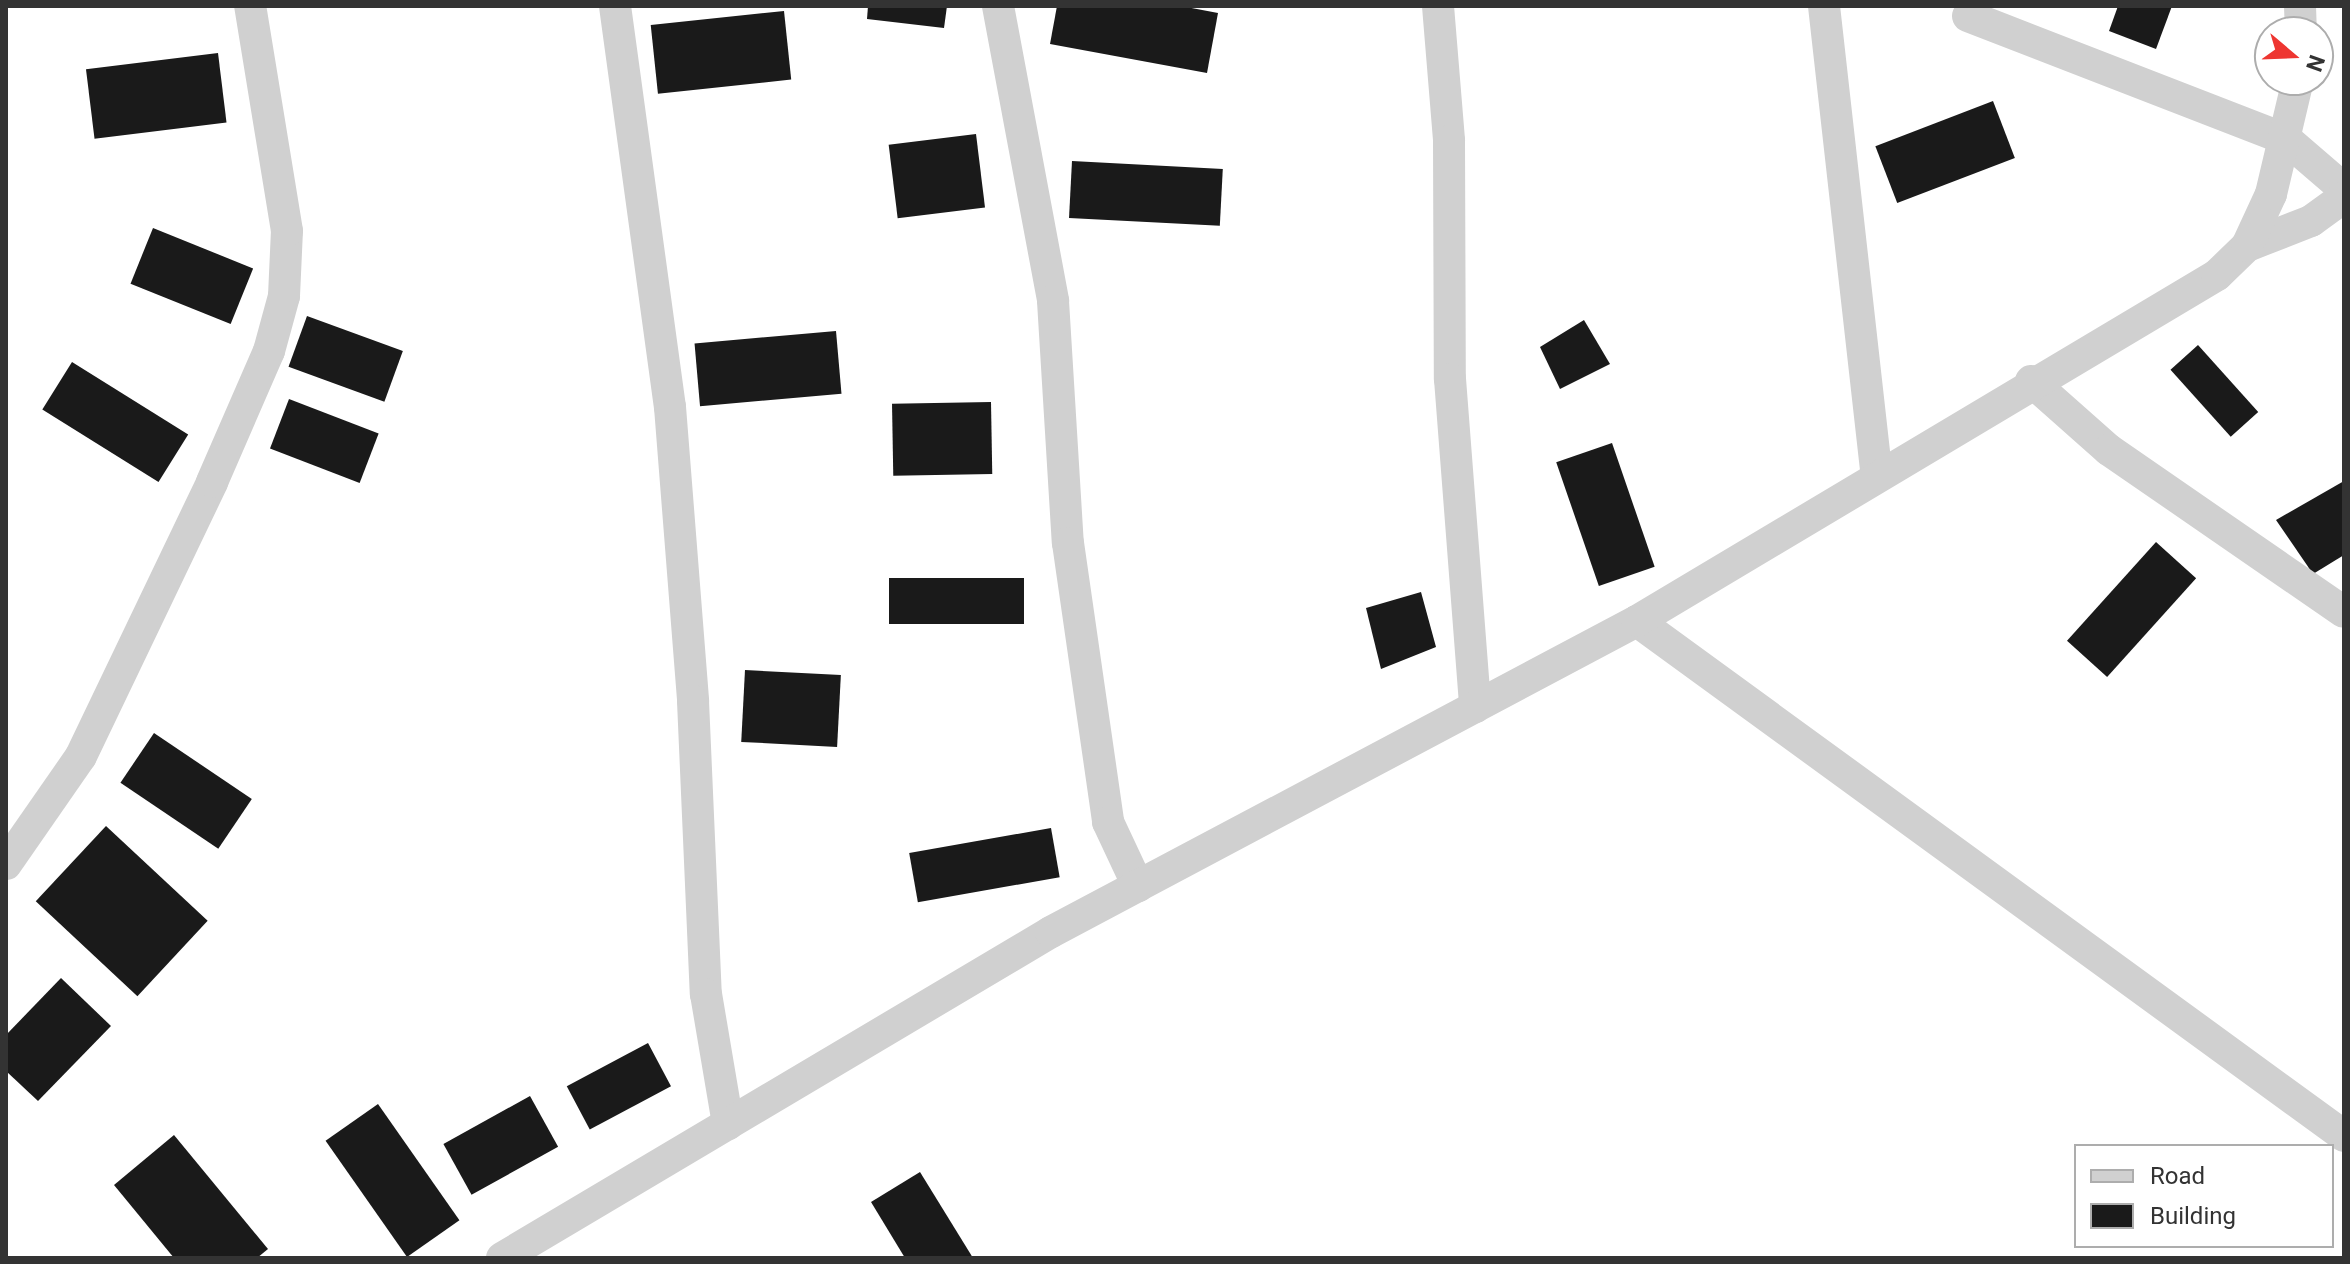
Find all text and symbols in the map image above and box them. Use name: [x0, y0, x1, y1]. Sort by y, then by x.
north arrow: [2254, 16, 2334, 96]
text: N: [2301, 52, 2330, 75]
legend: [2074, 1144, 2334, 1248]
text: Road: [2150, 1162, 2205, 1190]
text: Building: [2150, 1202, 2236, 1230]

